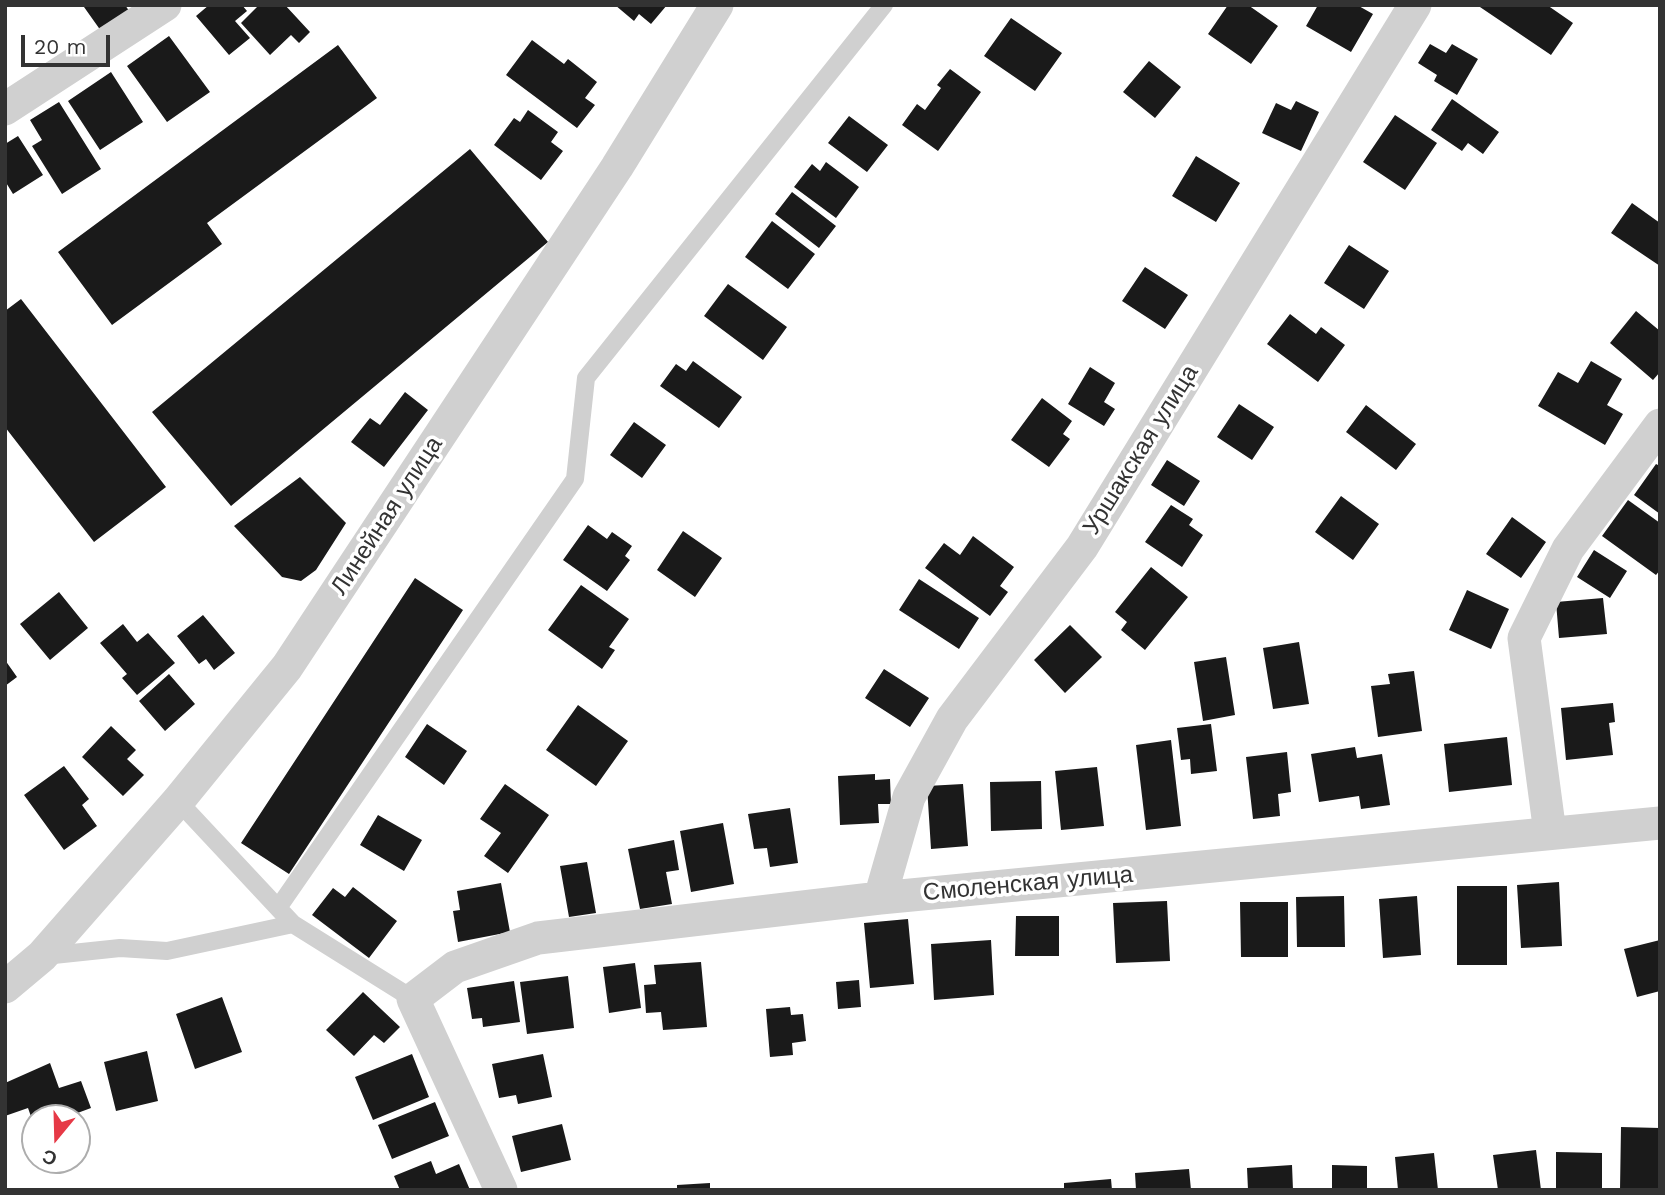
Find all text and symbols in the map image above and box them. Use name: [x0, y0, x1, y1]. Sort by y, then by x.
scale bar: [24, 21, 114, 65]
text: 20 m: [34, 34, 86, 59]
street label: Уршакская улица: [1077, 360, 1205, 540]
street label: Линейная улица: [325, 431, 449, 601]
street label: Смоленская улица: [922, 860, 1134, 908]
north arrow: [21, 1104, 91, 1174]
text: С: [39, 1144, 60, 1171]

